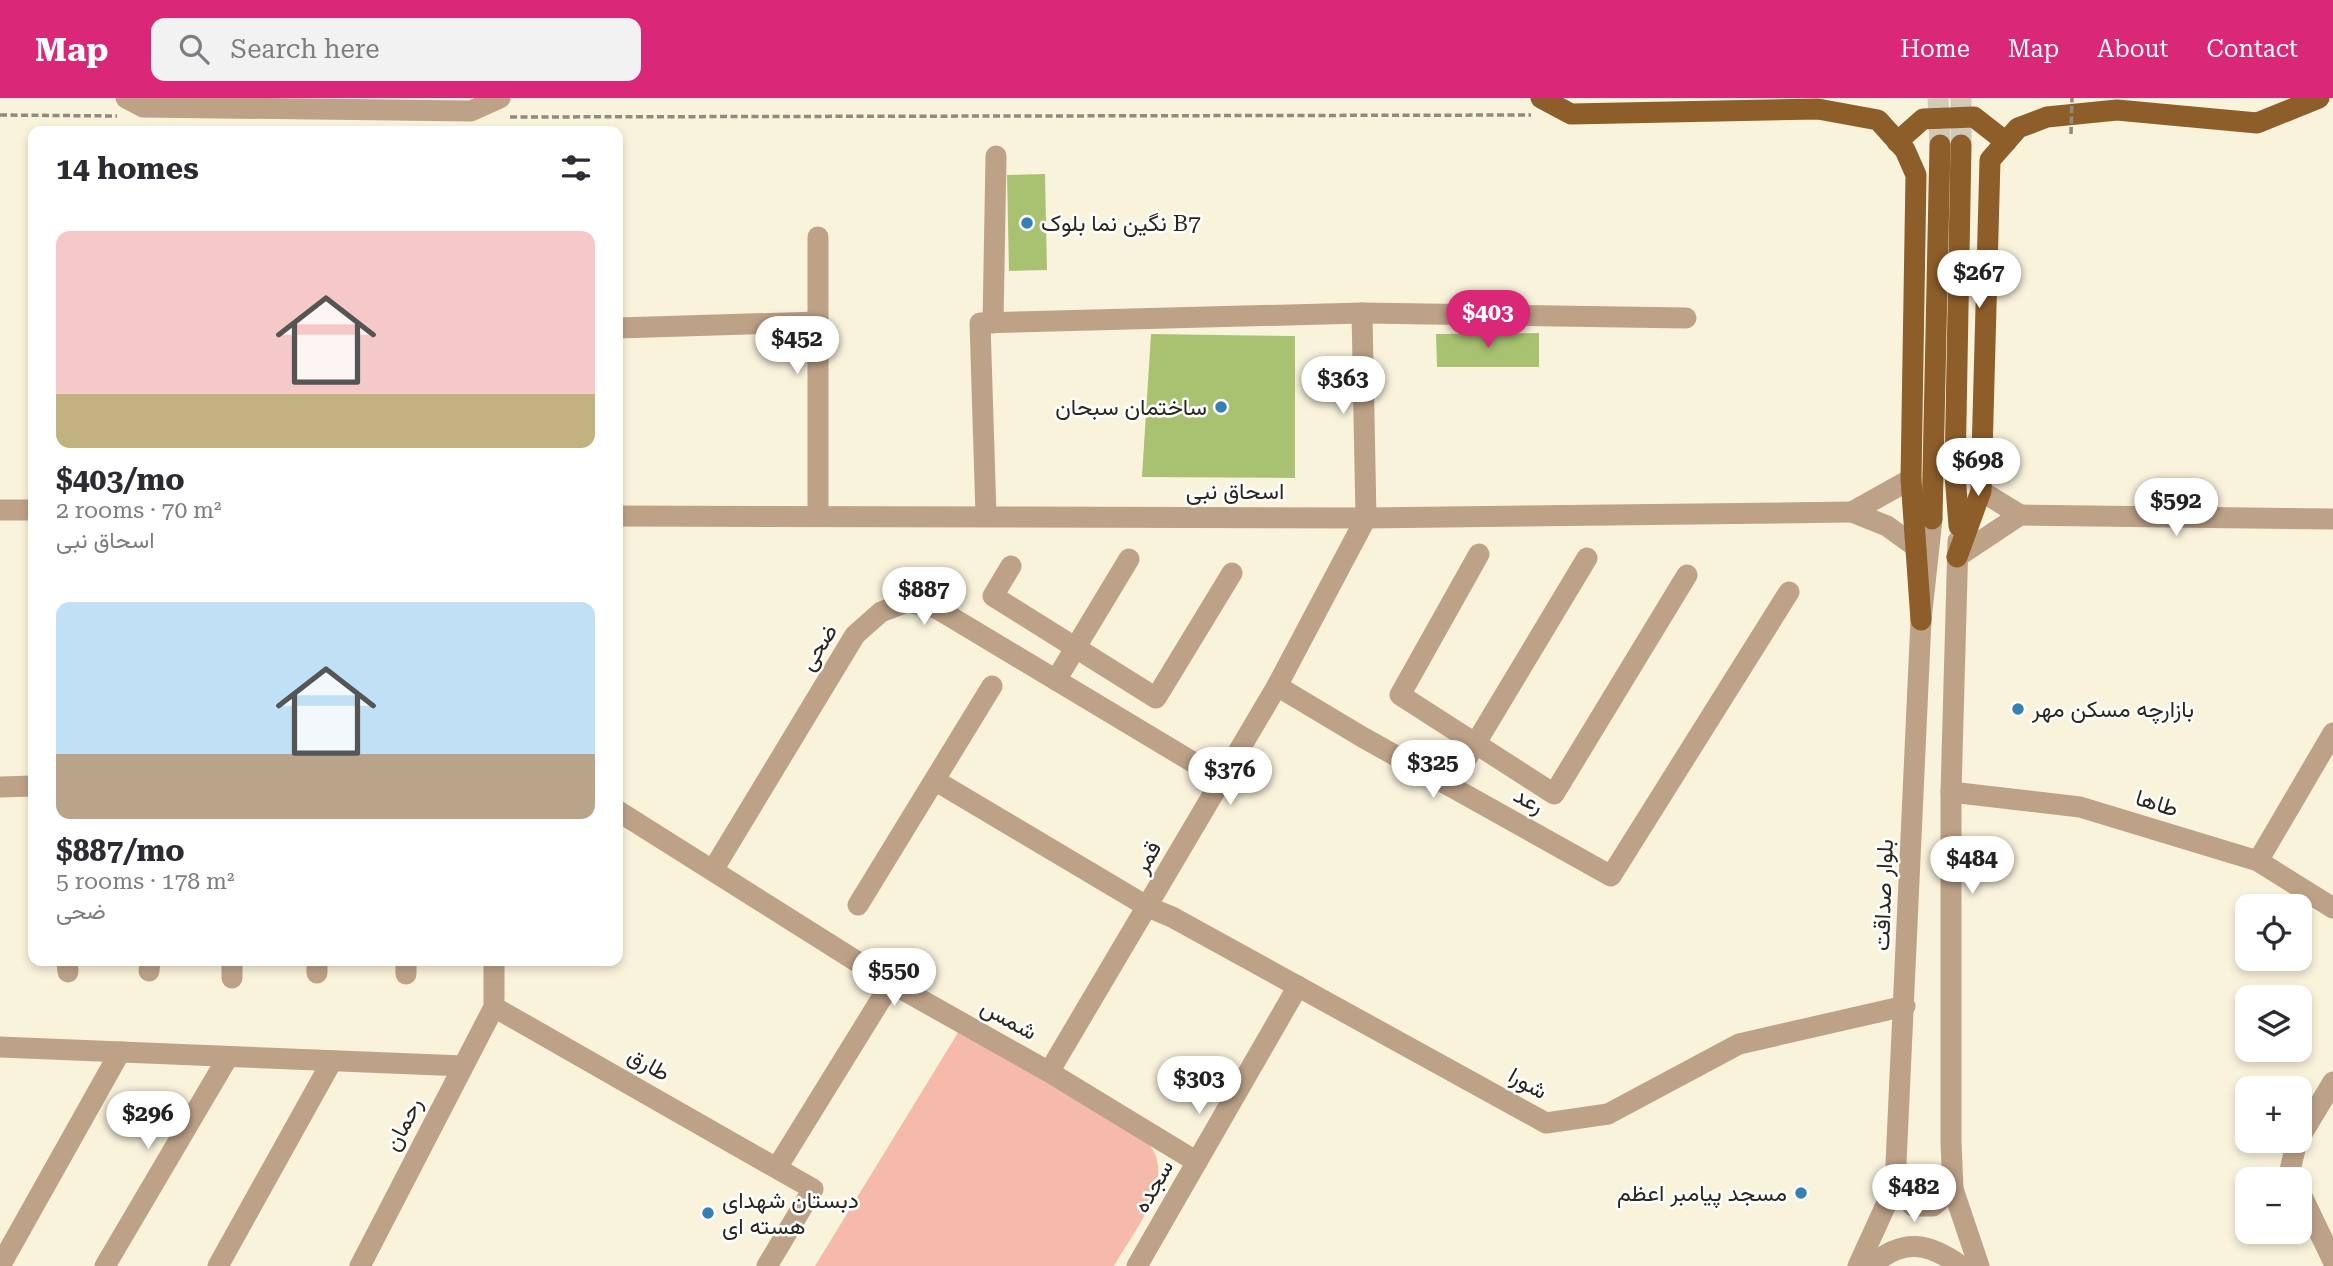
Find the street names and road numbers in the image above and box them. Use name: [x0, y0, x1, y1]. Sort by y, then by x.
street label: اسحاق نبی: [1186, 478, 1284, 505]
street label: ضحی: [794, 619, 843, 676]
street label: رعد: [1508, 781, 1549, 820]
street label: طاها: [2132, 784, 2181, 823]
street label: قمر: [1127, 836, 1168, 879]
street label: بلوار صداقت: [1868, 839, 1900, 952]
street label: شمس: [976, 993, 1041, 1046]
street label: طارق: [622, 1042, 675, 1088]
street label: شورا: [1503, 1062, 1552, 1106]
street label: رحمان: [379, 1093, 429, 1156]
street label: سجده: [1128, 1155, 1179, 1218]

